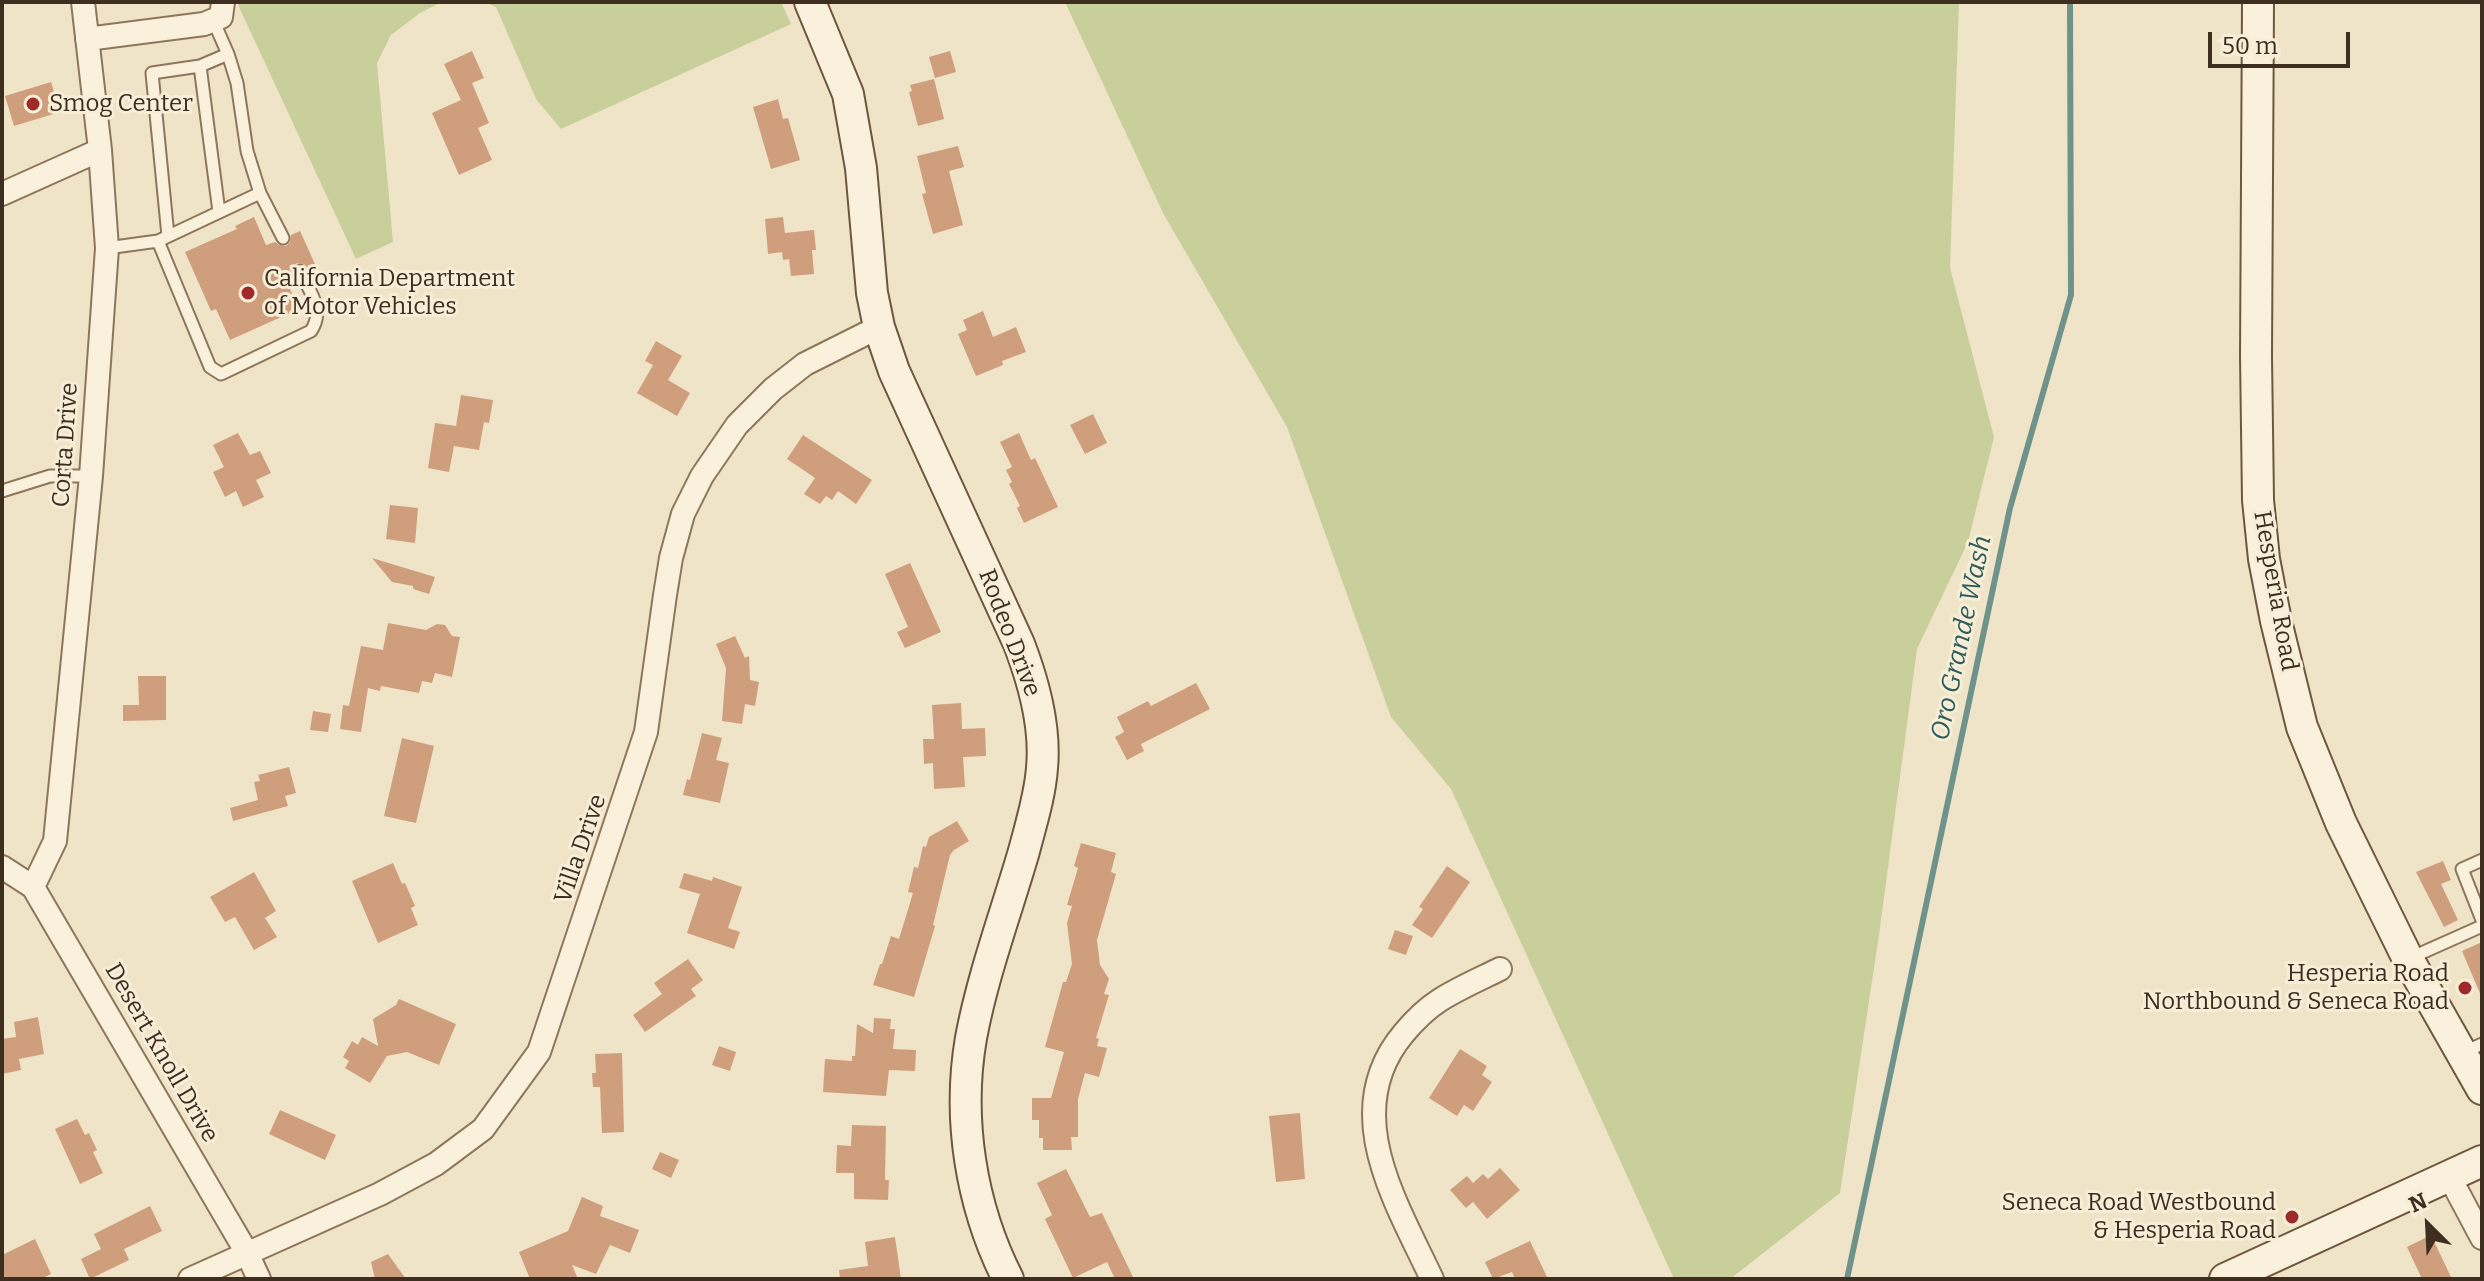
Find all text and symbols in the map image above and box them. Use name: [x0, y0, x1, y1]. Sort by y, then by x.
scale bar: [2212, 16, 2354, 66]
text: 50 m: [2222, 32, 2278, 60]
place label: Smog Center: [49, 90, 193, 118]
marker: Smog Center: [24, 95, 42, 113]
place label: California Department of Motor Vehicles: [264, 265, 515, 321]
marker: California Department of Motor Vehicles: [239, 284, 257, 302]
street label: Corta Drive: [47, 382, 85, 508]
street label: Hesperia Road: [2247, 509, 2303, 673]
water label: Oro Grande Wash: [1925, 533, 1999, 743]
street label: Rodeo Drive: [972, 565, 1046, 701]
street label: Villa Drive: [549, 791, 613, 907]
street label: Desert Knoll Drive: [98, 958, 224, 1148]
place label: Hesperia Road Northbound & Seneca Road: [2143, 960, 2449, 1016]
marker: Hesperia Road Northbound & Seneca Road: [2456, 979, 2474, 997]
north arrow: [2388, 1185, 2468, 1265]
text: N: [2405, 1187, 2431, 1218]
place label: Seneca Road Westbound & Hesperia Road: [2002, 1189, 2276, 1245]
marker: Seneca Road Westbound & Hesperia Road: [2283, 1208, 2301, 1226]

